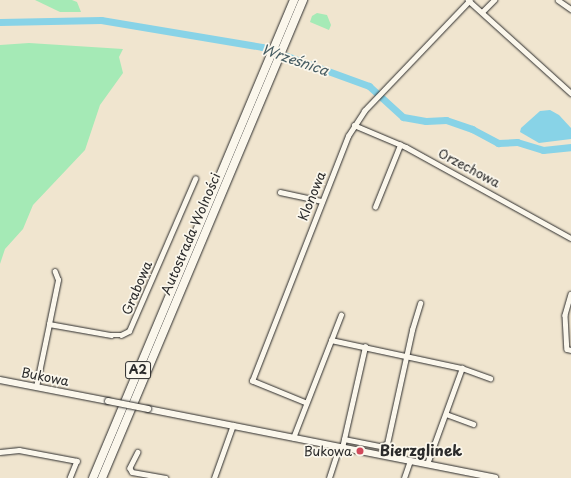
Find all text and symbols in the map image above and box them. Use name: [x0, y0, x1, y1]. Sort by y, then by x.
water label: Wrześnica: [259, 41, 331, 79]
street label: Orzechowa: [435, 145, 503, 191]
street label: Klonowa: [295, 169, 329, 223]
street label: Autostrada Wolności: [158, 170, 224, 298]
street label: Grabowa: [119, 259, 155, 317]
road number: A2: [125, 360, 151, 380]
street label: Bukowa: [20, 365, 70, 389]
district label: Bierzglinek: [380, 441, 462, 459]
place label: Bukowa: [304, 443, 352, 459]
marker: Bukowa: [355, 446, 365, 456]

